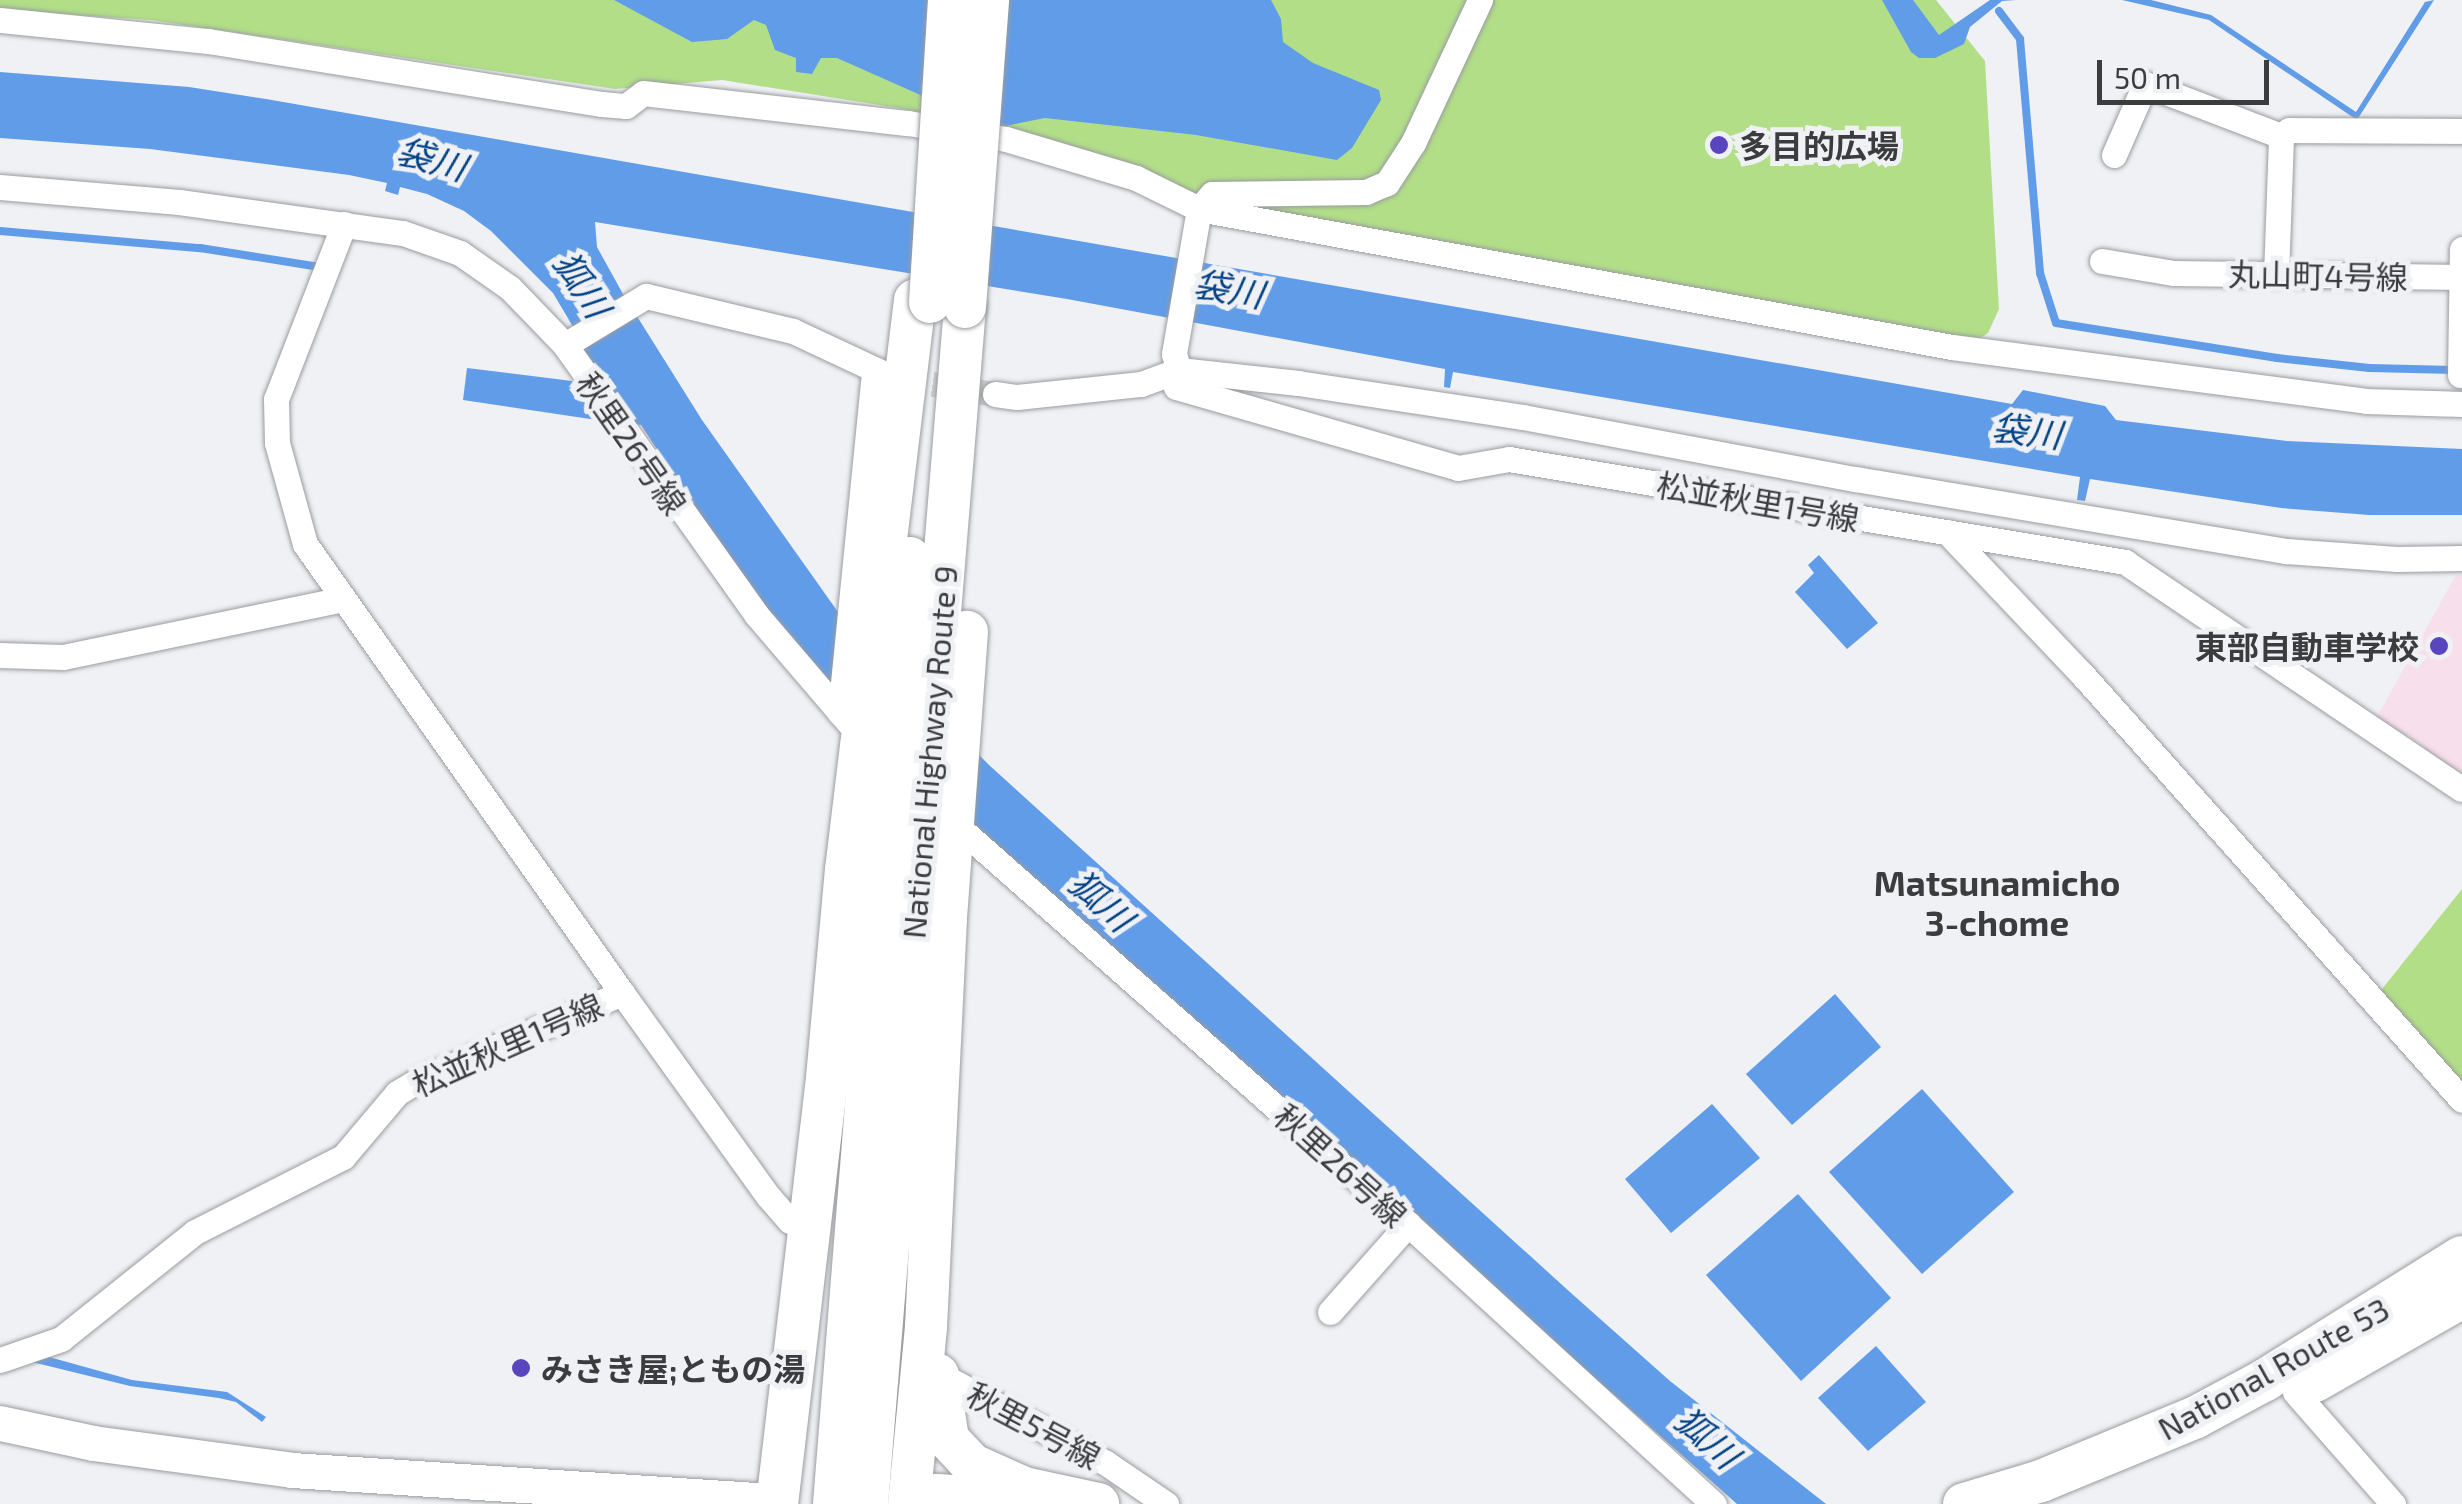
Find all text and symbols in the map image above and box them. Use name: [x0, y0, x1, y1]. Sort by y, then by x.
scale bar: [2102, 40, 2274, 102]
text: 50 m: [2114, 59, 2181, 95]
place label: 多目的広場: [1739, 126, 1899, 164]
water label: 袋川: [393, 128, 471, 188]
marker: 多目的広場: [1708, 134, 1730, 156]
water label: 狐川: [546, 243, 620, 325]
street label: 丸山町4号線: [2228, 254, 2408, 296]
water label: 袋川: [1191, 261, 1267, 315]
street label: 秋里26号線: [569, 365, 695, 521]
water label: 袋川: [1990, 405, 2064, 455]
street label: 松並秋里1号線: [1654, 464, 1862, 538]
street label: National Highway Route 9: [893, 563, 965, 941]
place label: 東部自動車学校: [2195, 627, 2419, 665]
marker: 東部自動車学校: [2428, 635, 2450, 657]
water label: 狐川: [1062, 861, 1142, 939]
district label: Matsunamicho 3-chome: [1874, 861, 2120, 943]
street label: 松並秋里1号線: [406, 985, 608, 1103]
street label: 秋里26号線: [1267, 1096, 1415, 1234]
street label: National Route 53: [2151, 1288, 2395, 1448]
place label: みさき屋;ともの湯: [541, 1349, 805, 1387]
marker: みさき屋;ともの湯: [510, 1357, 532, 1379]
street label: 秋里5号線: [961, 1374, 1107, 1476]
water label: 狐川: [1668, 1398, 1748, 1476]

